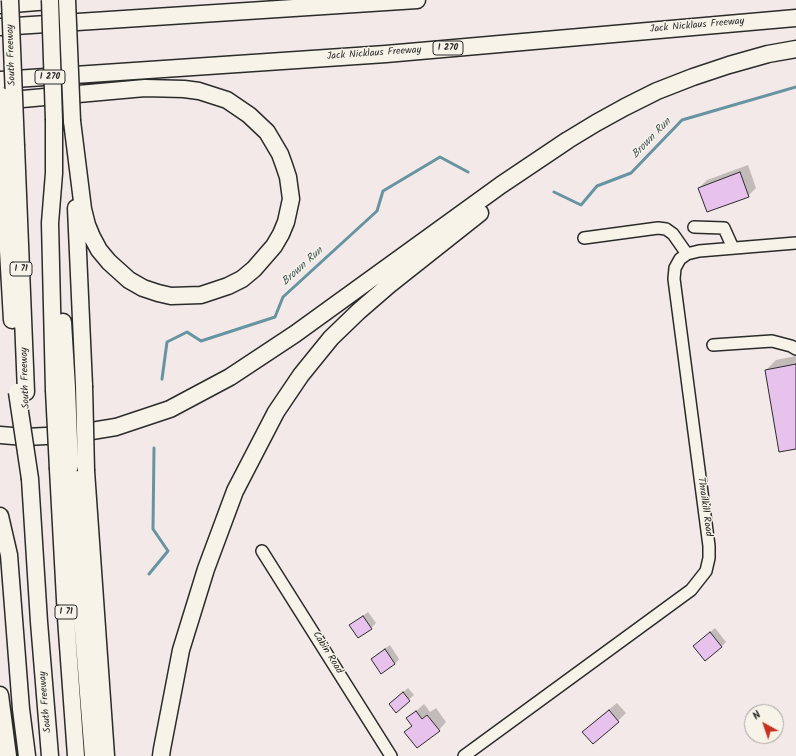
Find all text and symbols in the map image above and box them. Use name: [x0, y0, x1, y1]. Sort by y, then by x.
street label: Jack Nicklaus Freeway: [649, 16, 745, 36]
street label: South Freeway: [5, 24, 19, 86]
road number: I 270: [433, 41, 463, 55]
street label: Jack Nicklaus Freeway: [326, 45, 422, 63]
road number: I 270: [35, 70, 65, 84]
water label: Brown Run: [630, 116, 674, 162]
water label: Brown Run: [280, 245, 326, 289]
road number: I 71: [10, 262, 32, 276]
street label: South Freeway: [19, 347, 33, 409]
street label: Thrailkill Road: [694, 477, 714, 537]
road number: I 71: [55, 605, 77, 619]
street label: Cabin Road: [309, 630, 345, 676]
street label: South Freeway: [37, 671, 55, 733]
north arrow: [744, 704, 784, 744]
text: N: [748, 706, 765, 725]

